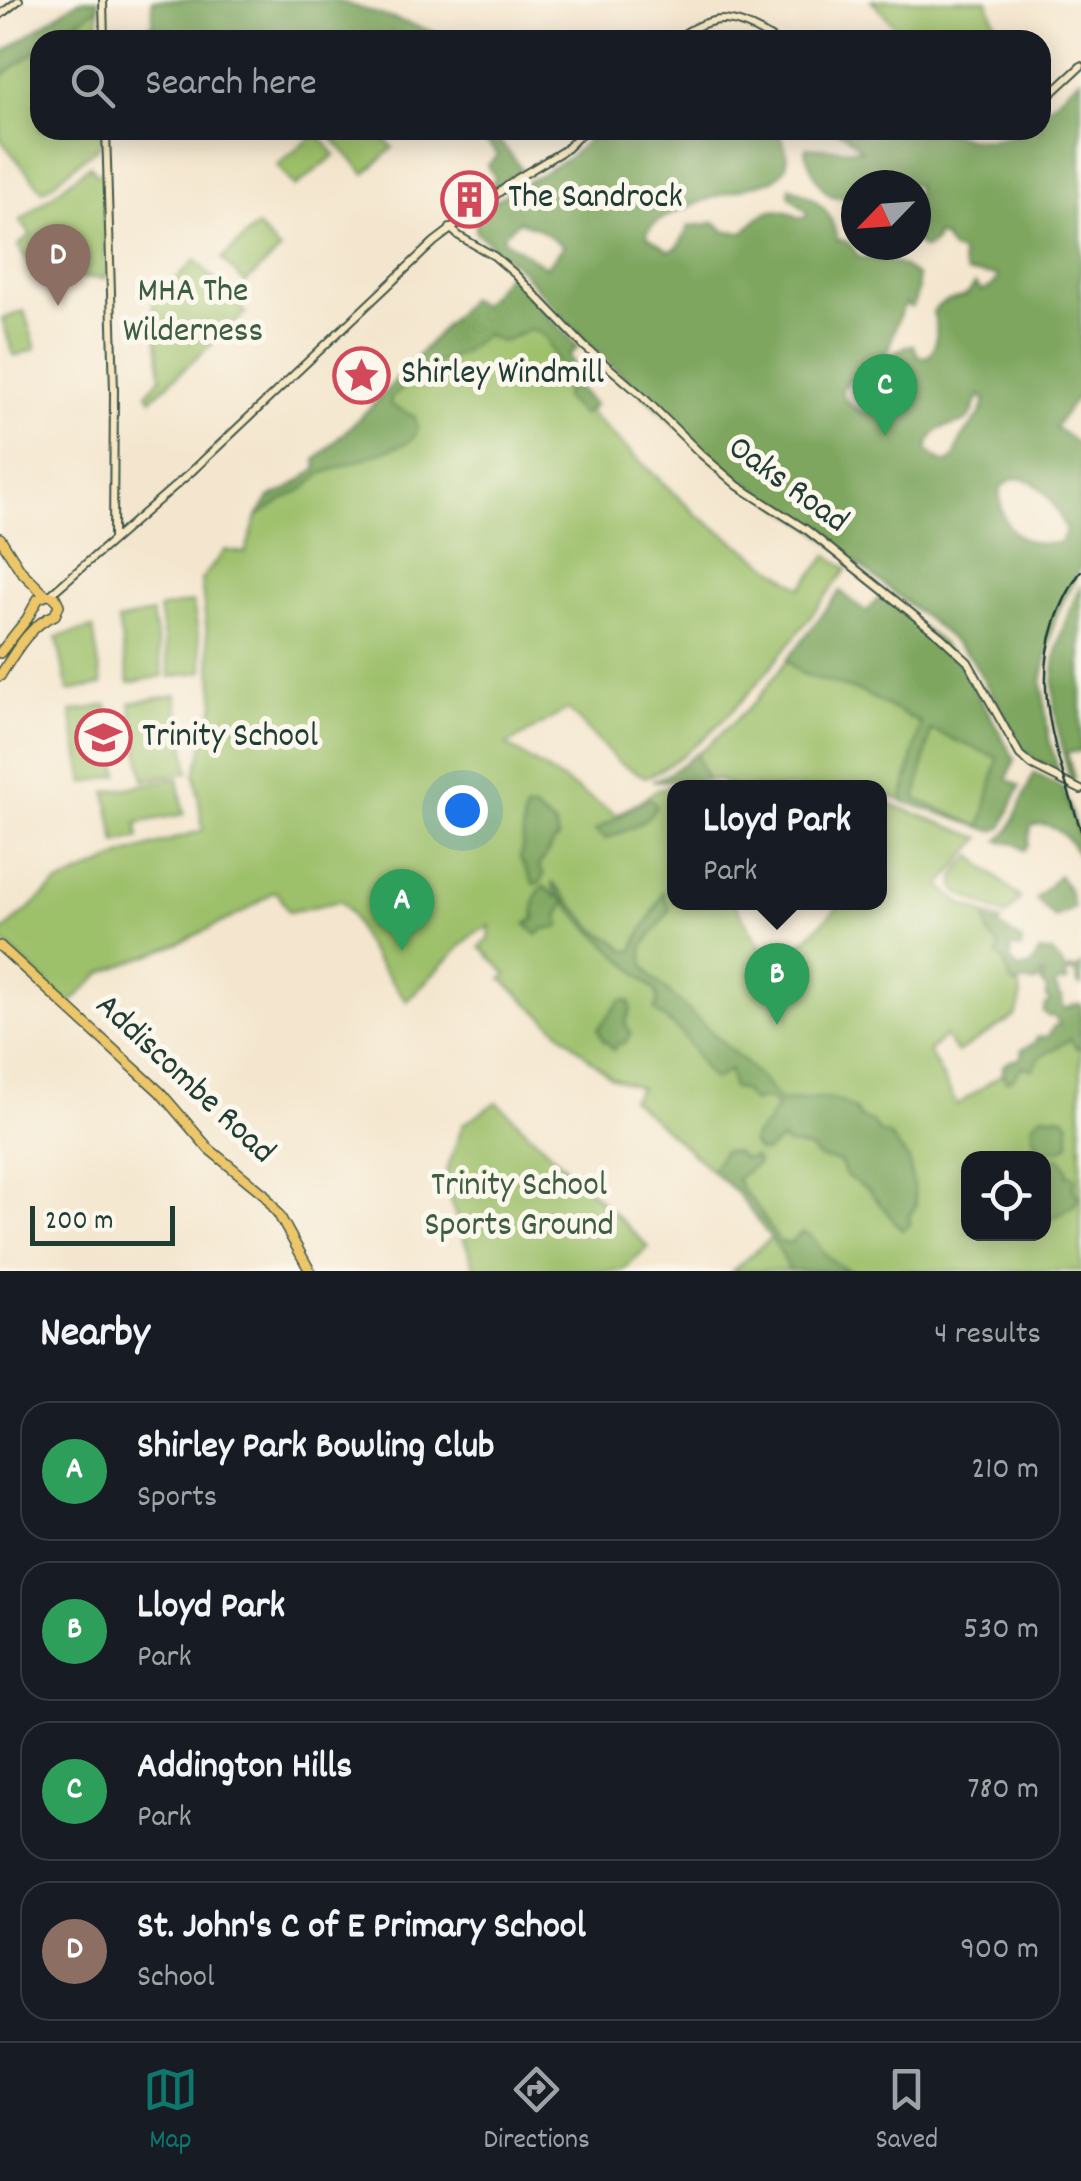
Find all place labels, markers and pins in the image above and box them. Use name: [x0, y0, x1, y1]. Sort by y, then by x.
building icon: The Sandrock: [439, 169, 499, 229]
place label: The Sandrock: [508, 174, 683, 224]
pin: D: [26, 224, 90, 306]
place icon: Shirley Windmill: [332, 345, 392, 405]
place label: Shirley Windmill: [401, 350, 604, 400]
pin: C: [852, 354, 918, 436]
school or university icon: Trinity School: [73, 708, 133, 768]
place label: Trinity School: [142, 713, 318, 763]
pin: A: [370, 868, 434, 951]
pin: B: [744, 942, 810, 1025]

